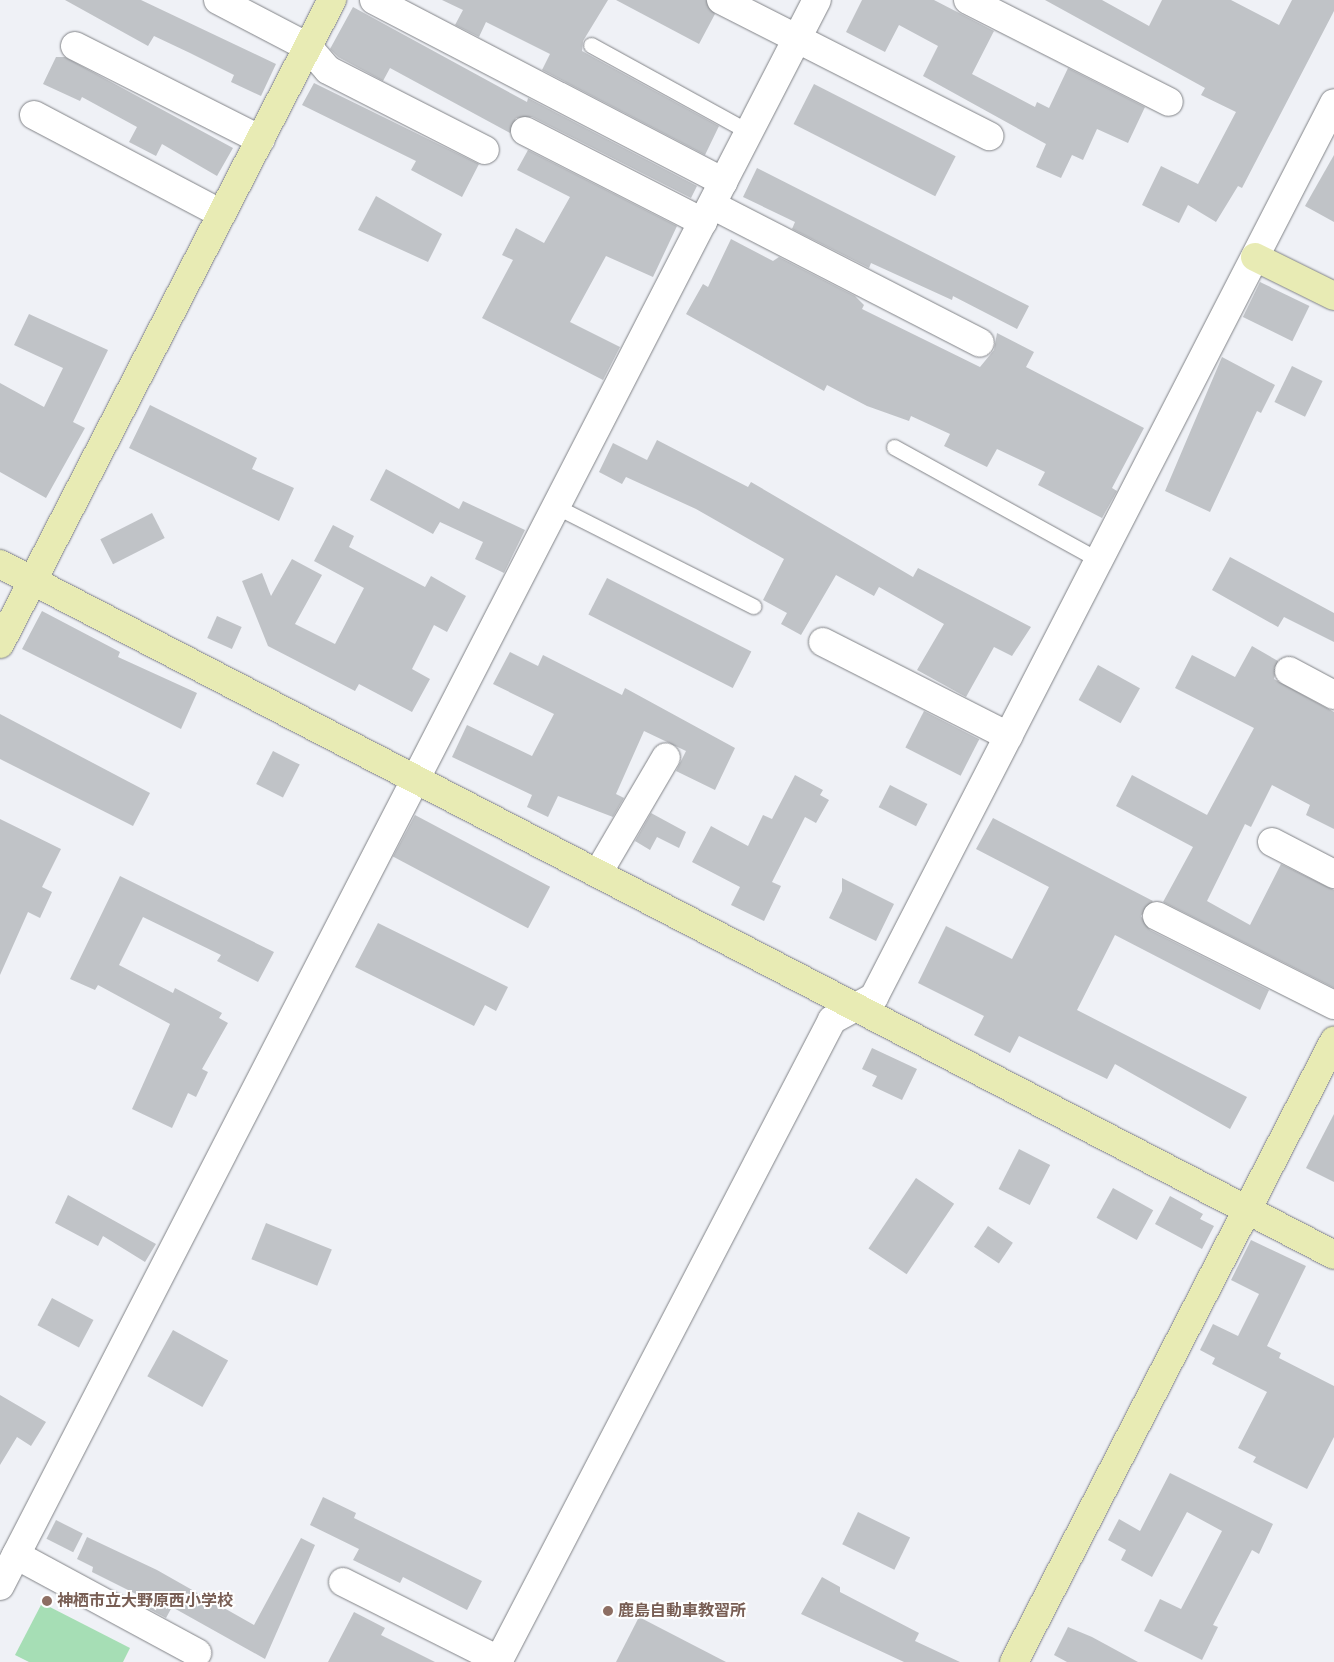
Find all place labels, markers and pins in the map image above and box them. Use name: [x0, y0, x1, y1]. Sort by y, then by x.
place label: 神栖市立大野原西小学校: [57, 1591, 233, 1611]
marker: 神栖市立大野原西小学校: [41, 1595, 53, 1607]
place label: 鹿島自動車教習所: [618, 1601, 746, 1621]
marker: 鹿島自動車教習所: [602, 1605, 614, 1617]

